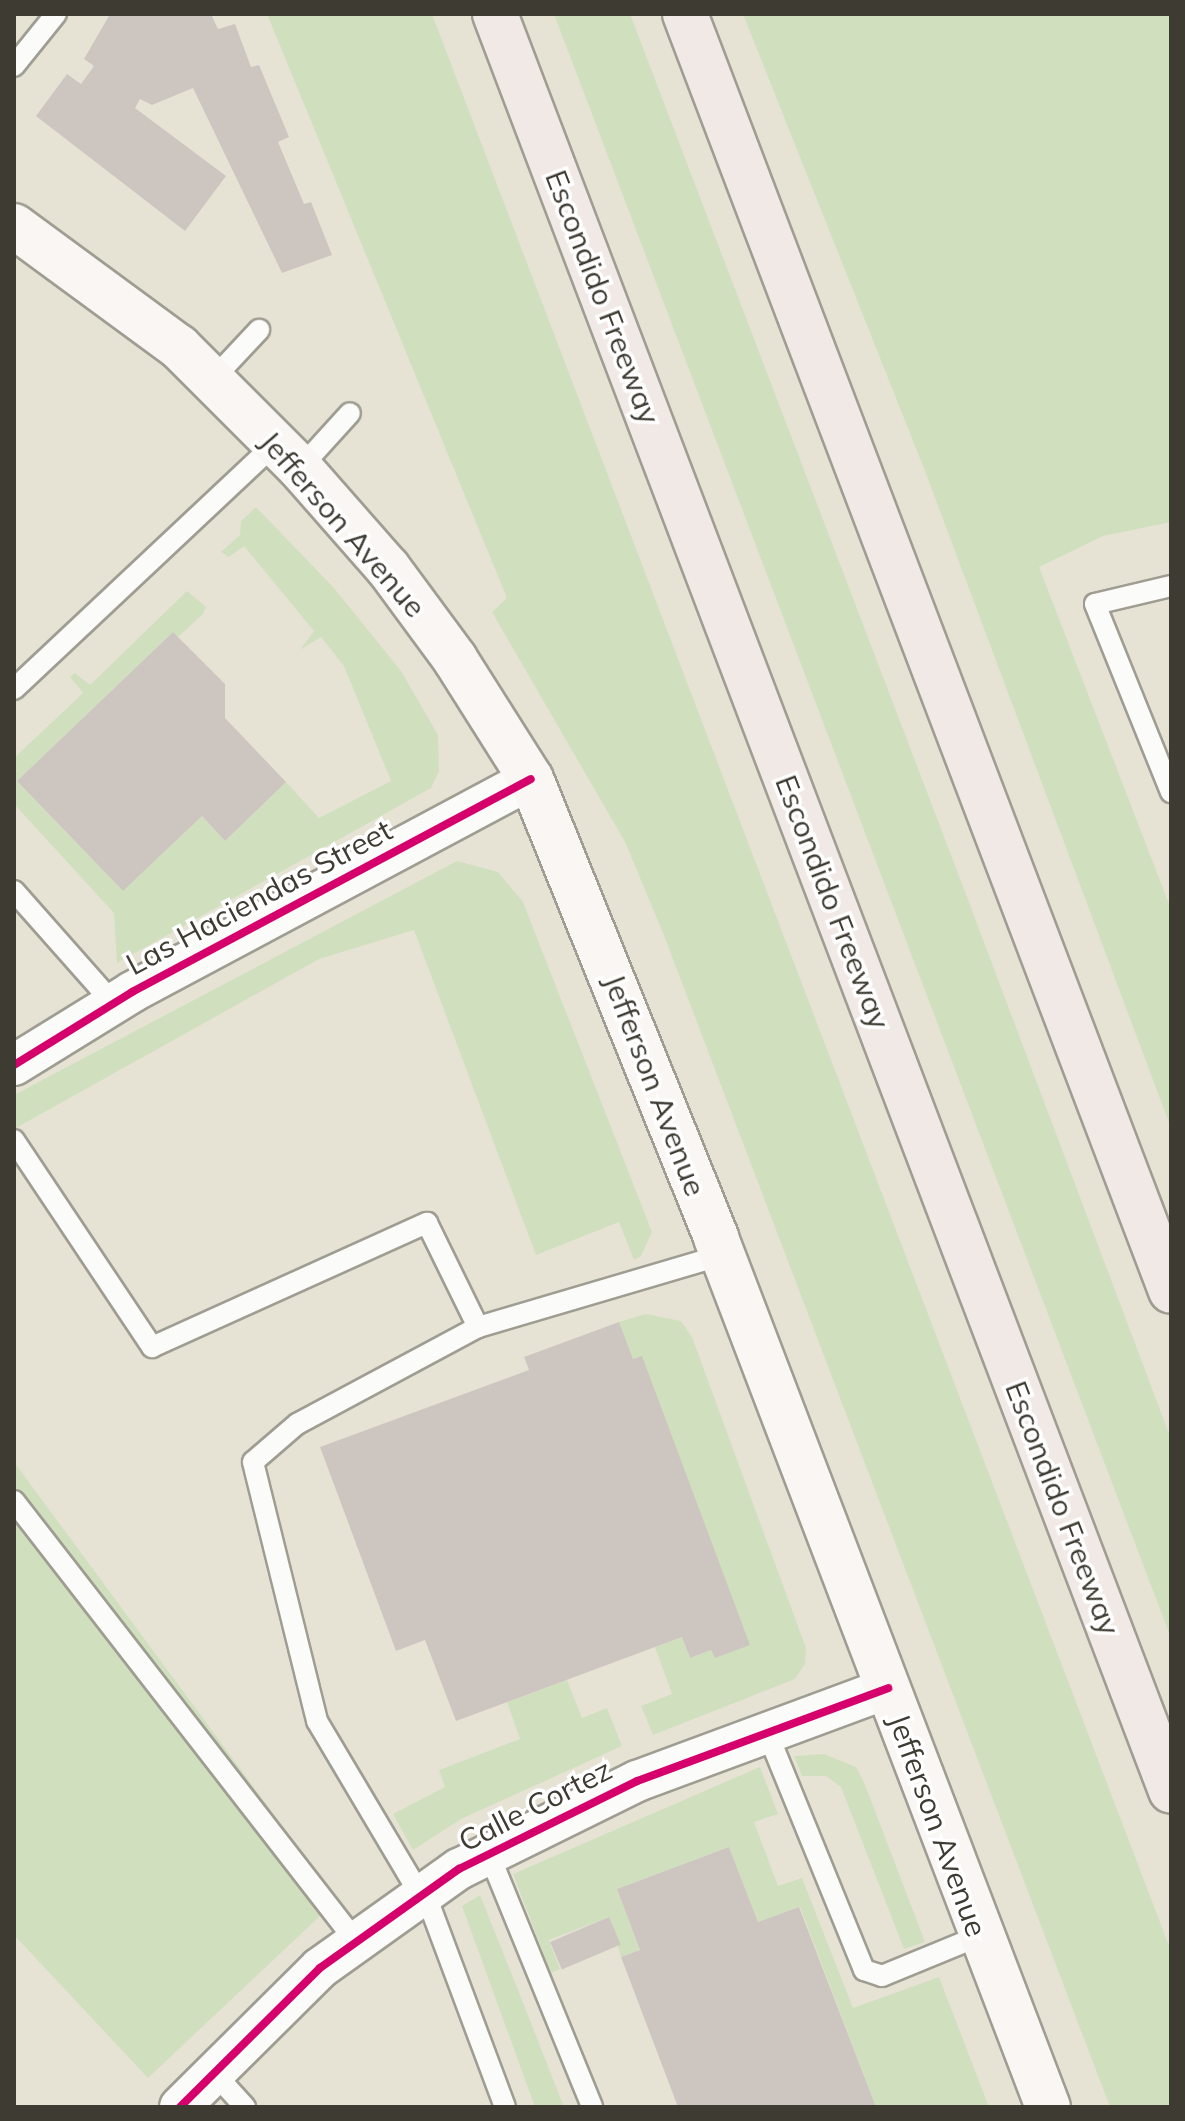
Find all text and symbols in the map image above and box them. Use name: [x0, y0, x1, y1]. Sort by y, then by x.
street label: Escondido Freeway: [538, 165, 668, 429]
street label: Jefferson Avenue: [252, 424, 434, 624]
street label: Escondido Freeway: [768, 770, 898, 1034]
street label: Las Haciendas Street: [120, 812, 398, 982]
street label: Jefferson Avenue: [596, 969, 714, 1201]
street label: Escondido Freeway: [998, 1376, 1128, 1640]
street label: Jefferson Avenue: [881, 1709, 995, 1941]
street label: Calle Cortez: [452, 1751, 618, 1859]

